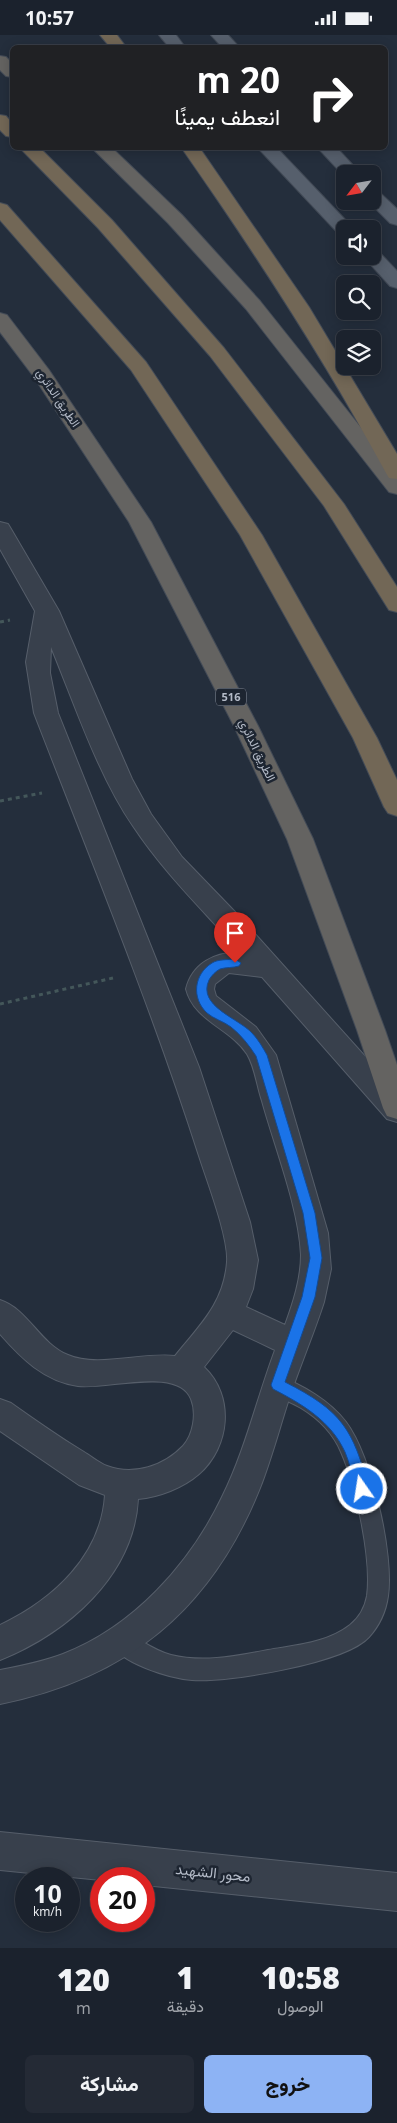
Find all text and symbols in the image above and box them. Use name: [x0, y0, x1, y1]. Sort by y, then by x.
text: 10:57: [25, 5, 74, 31]
text: 20 m: [197, 56, 280, 103]
icon: right: [298, 65, 363, 130]
text: انعطف يمينًا: [174, 101, 280, 131]
north arrow: [336, 165, 381, 210]
map controls: [336, 165, 381, 375]
button: sound: [336, 220, 381, 265]
button: search: [336, 275, 381, 320]
button: layers: [336, 330, 381, 375]
street label: الطريق الدائري: [31, 365, 84, 431]
road number: 516: [216, 689, 246, 705]
street label: الطريق الدائري: [233, 716, 280, 785]
pin: [214, 912, 256, 963]
icon: arrive: [221, 919, 249, 947]
position arrow: [335, 1462, 387, 1514]
street label: محور الشهيد: [175, 1858, 252, 1886]
speed limit sign: 20: [90, 1867, 155, 1932]
text: 10: [33, 1876, 62, 1910]
text: km/h: [33, 1903, 62, 1920]
text: 1: [177, 1957, 194, 1998]
text: 10:58: [261, 1957, 340, 1998]
text: 120: [57, 1959, 110, 2000]
text: دقيقة: [167, 1995, 204, 2017]
text: الوصول: [277, 1995, 324, 2017]
text: m: [76, 1997, 91, 2019]
button: مشاركة: [25, 2055, 194, 2113]
button: خروج: [204, 2055, 372, 2113]

